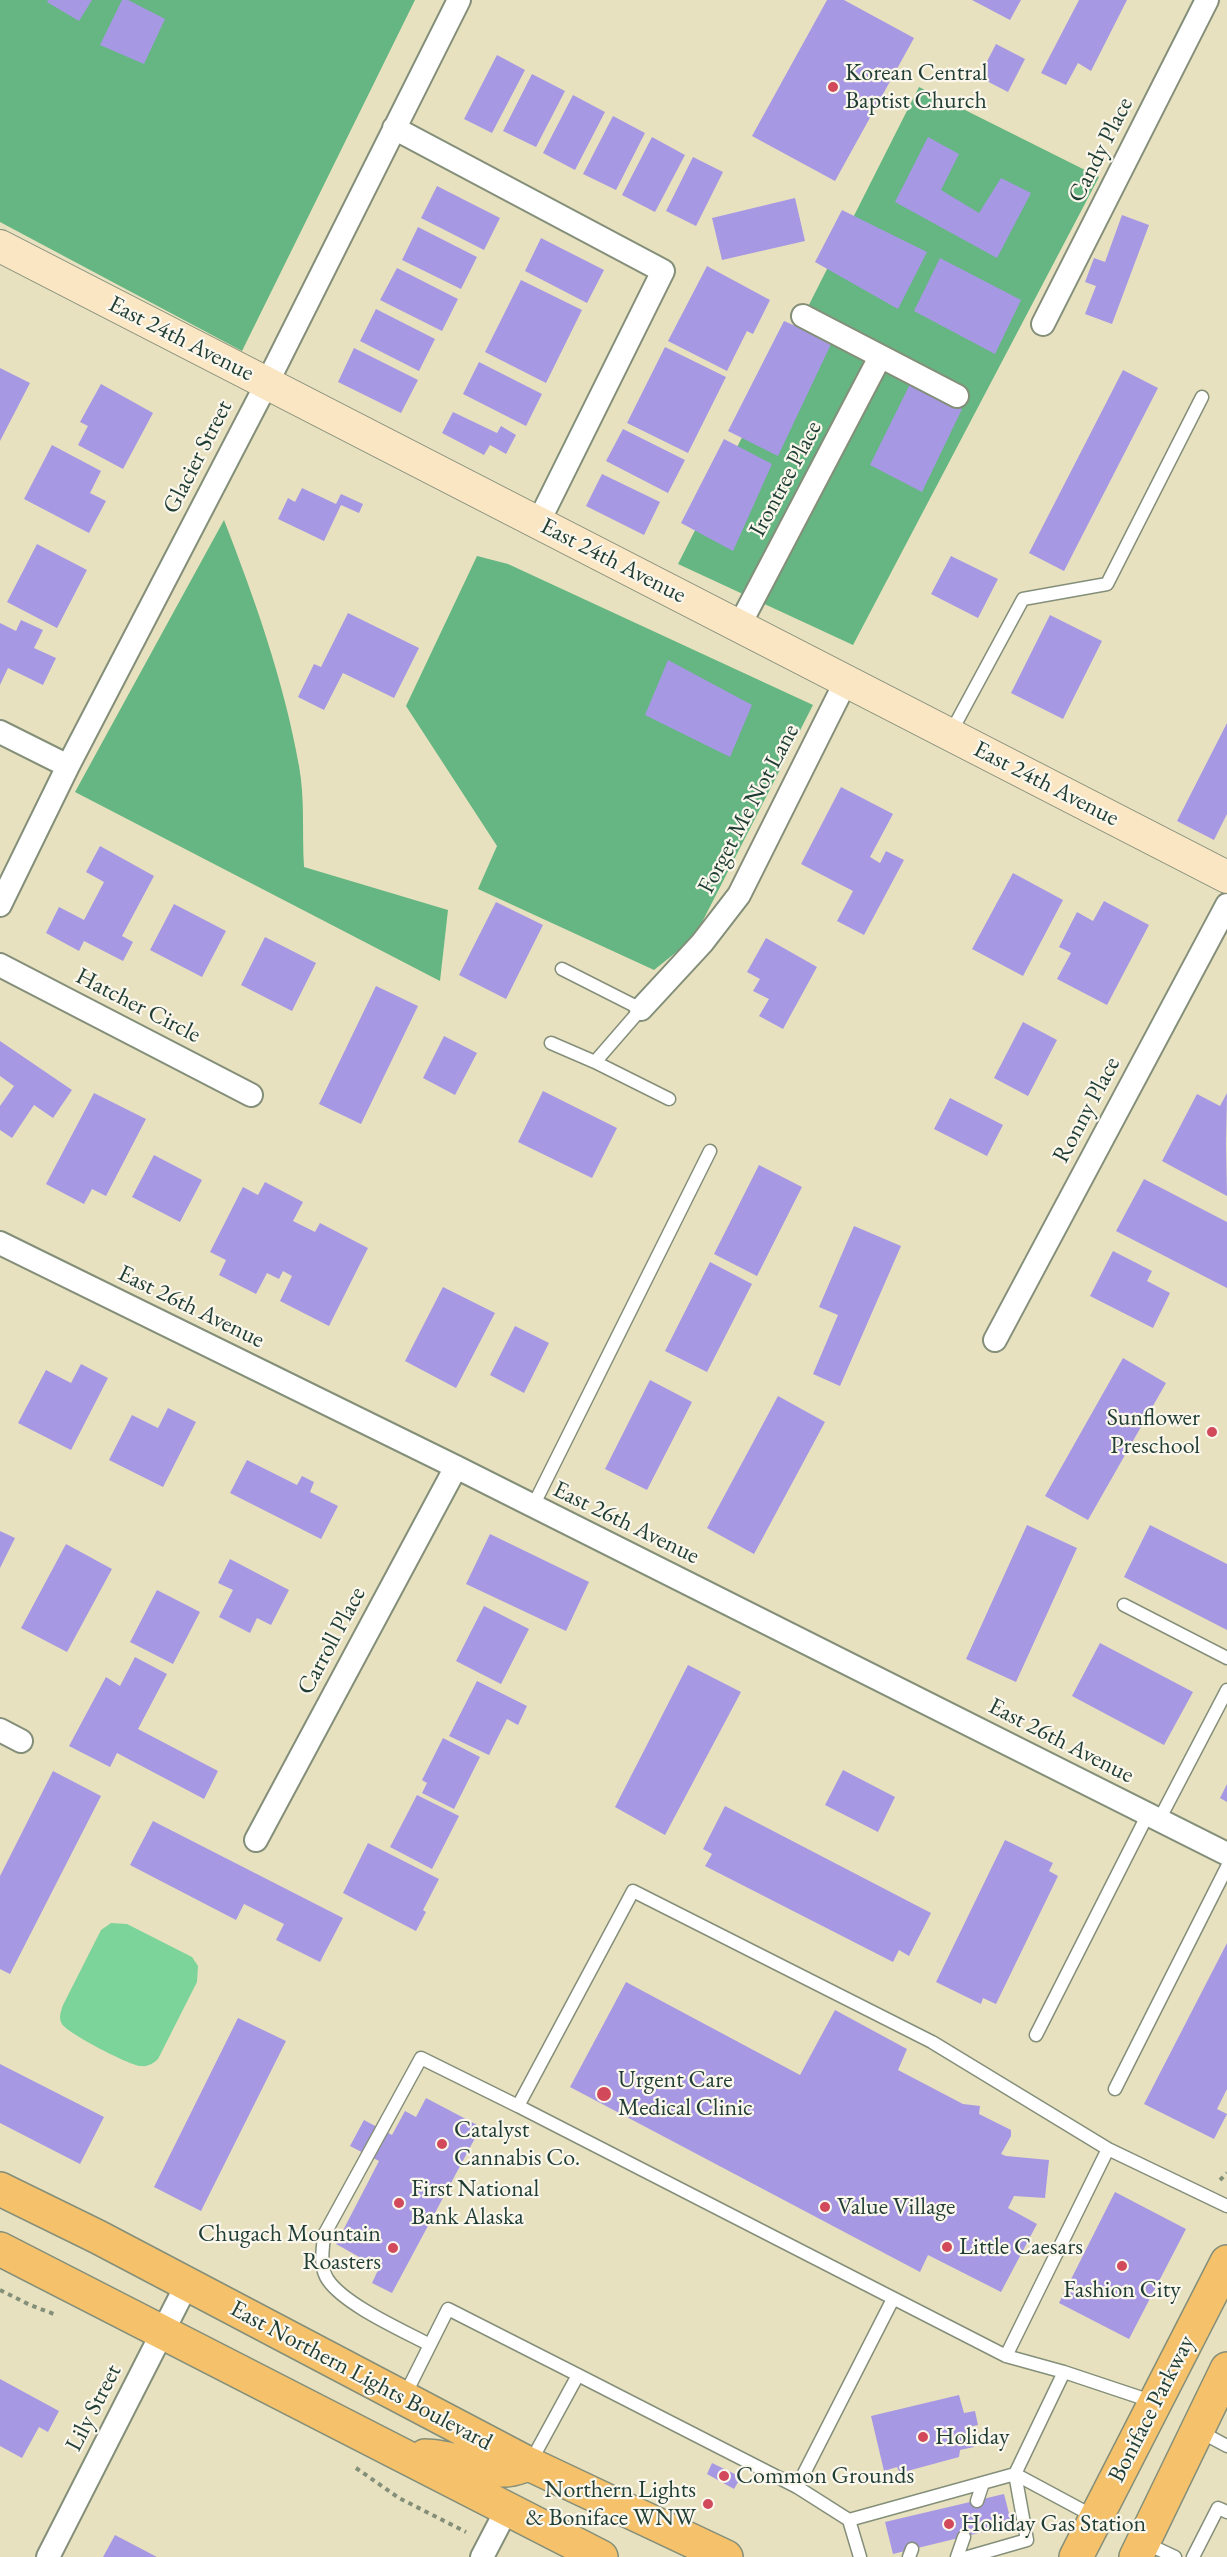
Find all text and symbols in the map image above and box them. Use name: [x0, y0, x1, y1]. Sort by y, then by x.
place label: Korean Central Baptist Church: [845, 59, 988, 115]
marker: Korean Central Baptist Church: [826, 80, 840, 94]
street label: Candy Place: [1062, 93, 1140, 207]
street label: East 24th Avenue: [104, 290, 258, 388]
street label: Glacier Street: [157, 395, 239, 519]
street label: Irontree Place: [744, 416, 828, 542]
street label: East 24th Avenue: [536, 512, 690, 610]
street label: Forget Me Not Lane: [692, 719, 806, 899]
street label: East 24th Avenue: [969, 735, 1123, 833]
street label: Hatcher Circle: [71, 962, 205, 1050]
street label: Ronny Place: [1047, 1052, 1127, 1168]
street label: East 26th Avenue: [113, 1259, 269, 1355]
place label: Sunflower Preschool: [1107, 1404, 1200, 1460]
marker: Sunflower Preschool: [1205, 1425, 1219, 1439]
street label: East 26th Avenue: [548, 1475, 704, 1571]
street label: Carroll Place: [292, 1582, 372, 1700]
street label: East 26th Avenue: [984, 1692, 1138, 1790]
place label: Urgent Care Medical Clinic: [618, 2066, 753, 2122]
marker: Urgent Care Medical Clinic: [595, 2085, 613, 2103]
place label: Catalyst Cannabis Co.: [454, 2116, 580, 2172]
marker: Catalyst Cannabis Co.: [435, 2137, 449, 2151]
place label: First National Bank Alaska: [411, 2175, 539, 2231]
place label: Value Village: [837, 2193, 955, 2221]
marker: First National Bank Alaska: [392, 2196, 406, 2210]
marker: Value Village: [818, 2200, 832, 2214]
place label: Chugach Mountain Roasters: [198, 2220, 381, 2276]
place label: Little Caesars: [959, 2233, 1083, 2261]
marker: Little Caesars: [940, 2240, 954, 2254]
marker: Chugach Mountain Roasters: [386, 2241, 400, 2255]
marker: Fashion City: [1115, 2259, 1129, 2273]
place label: Fashion City: [1063, 2276, 1181, 2304]
street label: East Northern Lights Boulevard: [225, 2295, 497, 2457]
street label: Boniface Parkway: [1103, 2331, 1201, 2487]
street label: Lily Street: [60, 2360, 128, 2456]
place label: Holiday: [935, 2423, 1010, 2451]
marker: Holiday: [916, 2430, 930, 2444]
place label: Common Grounds: [736, 2462, 914, 2490]
marker: Common Grounds: [717, 2469, 731, 2483]
place label: Northern Lights & Boniface WNW: [526, 2476, 696, 2532]
marker: Northern Lights & Boniface WNW: [701, 2497, 715, 2511]
place label: Holiday Gas Station: [961, 2510, 1146, 2538]
marker: Holiday Gas Station: [942, 2517, 956, 2531]

